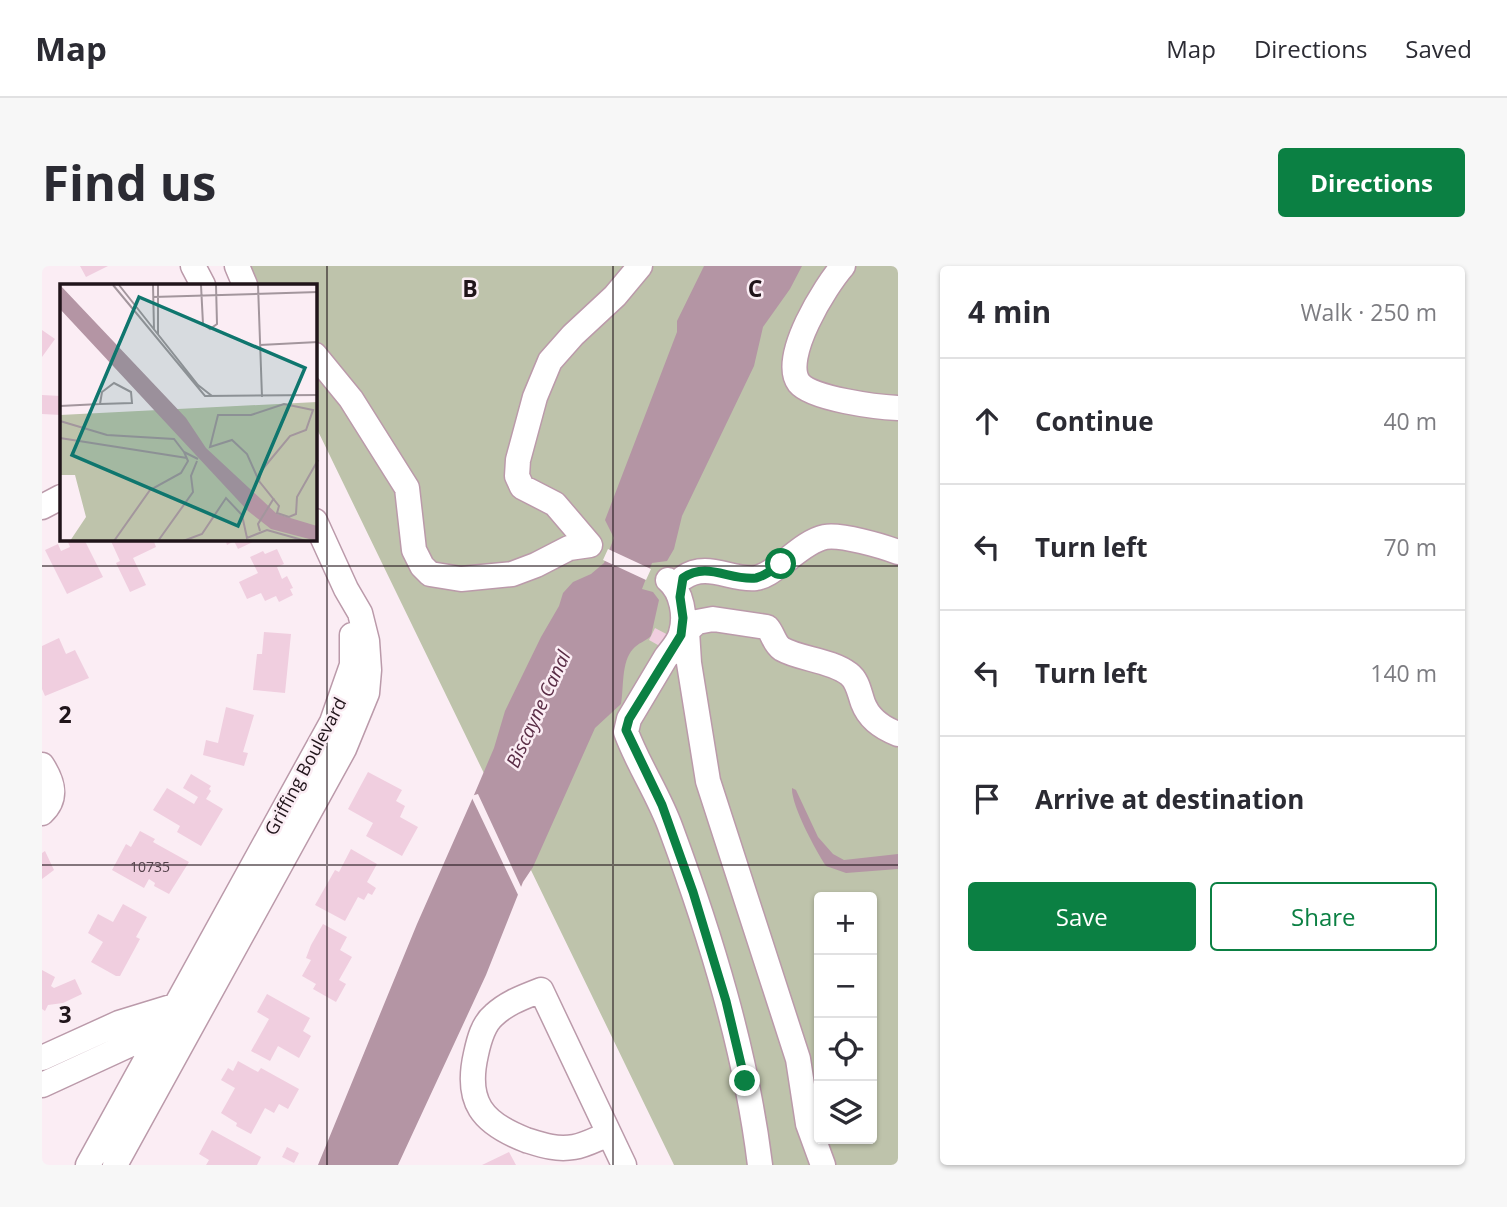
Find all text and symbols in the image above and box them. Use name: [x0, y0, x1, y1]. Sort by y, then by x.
text: Map: [35, 26, 107, 71]
text: Map: [1166, 32, 1216, 65]
text: Directions: [1254, 32, 1367, 65]
text: Saved: [1405, 32, 1472, 65]
button: Directions: [1278, 148, 1465, 217]
text: Find us: [42, 149, 216, 215]
text: B: [462, 272, 478, 304]
text: C: [748, 272, 762, 304]
inset map: [60, 284, 317, 541]
text: 4 min: [968, 291, 1051, 332]
text: Walk · 250 m: [1300, 296, 1437, 328]
icon: ahead: [968, 402, 1006, 440]
text: Continue: [1035, 403, 1154, 439]
text: 40 m: [1383, 405, 1437, 437]
icon: left: [968, 528, 1006, 566]
text: Turn left: [1035, 529, 1147, 565]
text: 70 m: [1383, 531, 1437, 563]
route start: [765, 548, 796, 579]
water label: Biscayne Canal: [500, 645, 577, 772]
icon: left: [968, 654, 1006, 692]
text: Turn left: [1035, 655, 1147, 691]
text: 140 m: [1370, 657, 1437, 689]
street label: Griffing Boulevard: [259, 693, 351, 839]
text: 2: [58, 698, 72, 730]
icon: arrive: [968, 780, 1006, 818]
text: Arrive at destination: [1035, 781, 1304, 817]
house number: 10735: [130, 857, 170, 876]
button: Save: [968, 882, 1196, 951]
button: Share: [1210, 882, 1437, 951]
map controls: [814, 892, 877, 1144]
button: +: [814, 892, 877, 955]
button: −: [814, 955, 877, 1018]
text: 3: [58, 998, 72, 1030]
button: locate: [814, 1018, 877, 1081]
route end: [729, 1065, 760, 1096]
button: layers: [814, 1081, 877, 1144]

